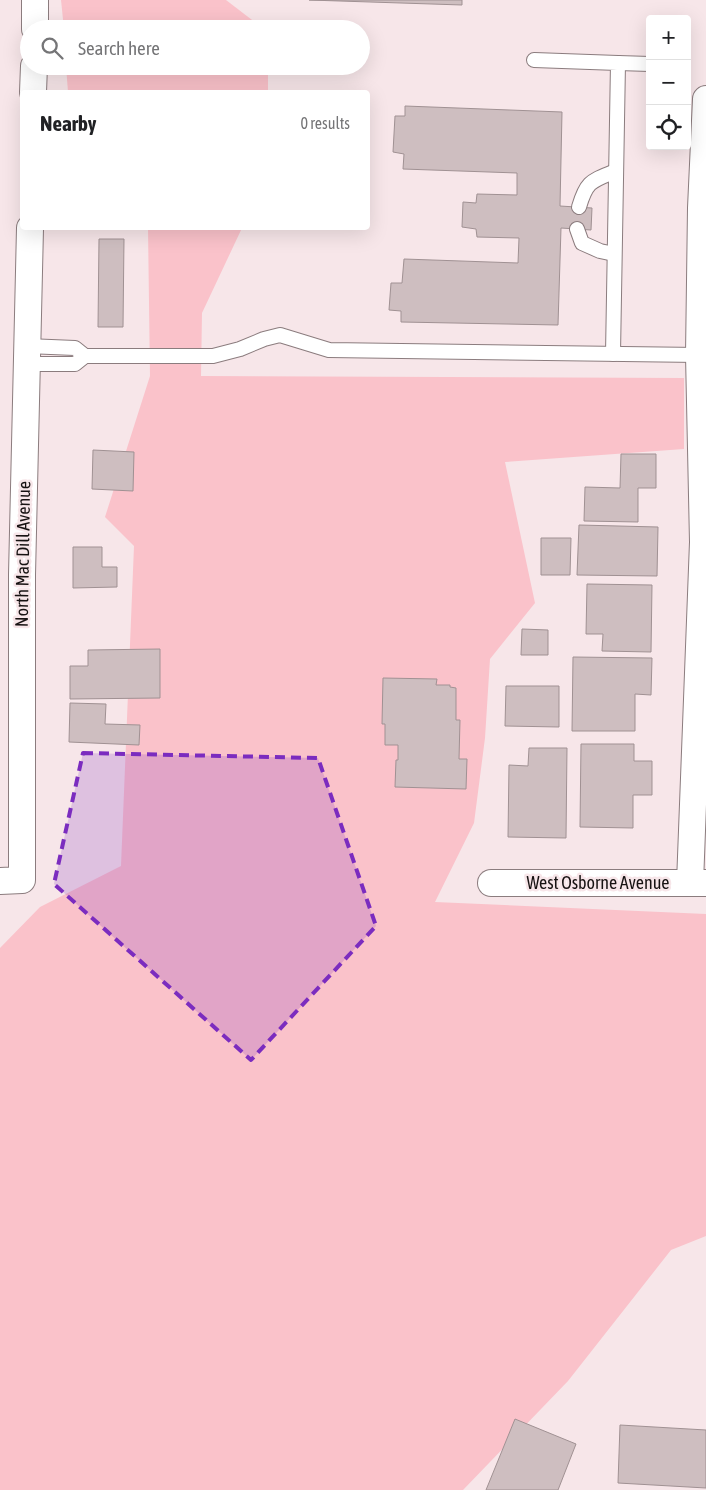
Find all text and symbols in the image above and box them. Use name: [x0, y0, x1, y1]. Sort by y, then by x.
map controls: [646, 15, 691, 150]
button: +: [646, 15, 691, 60]
search box: [20, 20, 370, 75]
icon: search: [38, 34, 66, 62]
text: Search here: [78, 37, 160, 59]
button: −: [646, 60, 691, 105]
button: locate: [646, 105, 691, 150]
text: Nearby: [40, 111, 96, 135]
text: 0 results: [300, 114, 350, 132]
street label: North Mac Dill Avenue: [11, 481, 34, 627]
street label: West Osborne Avenue: [526, 872, 670, 893]

